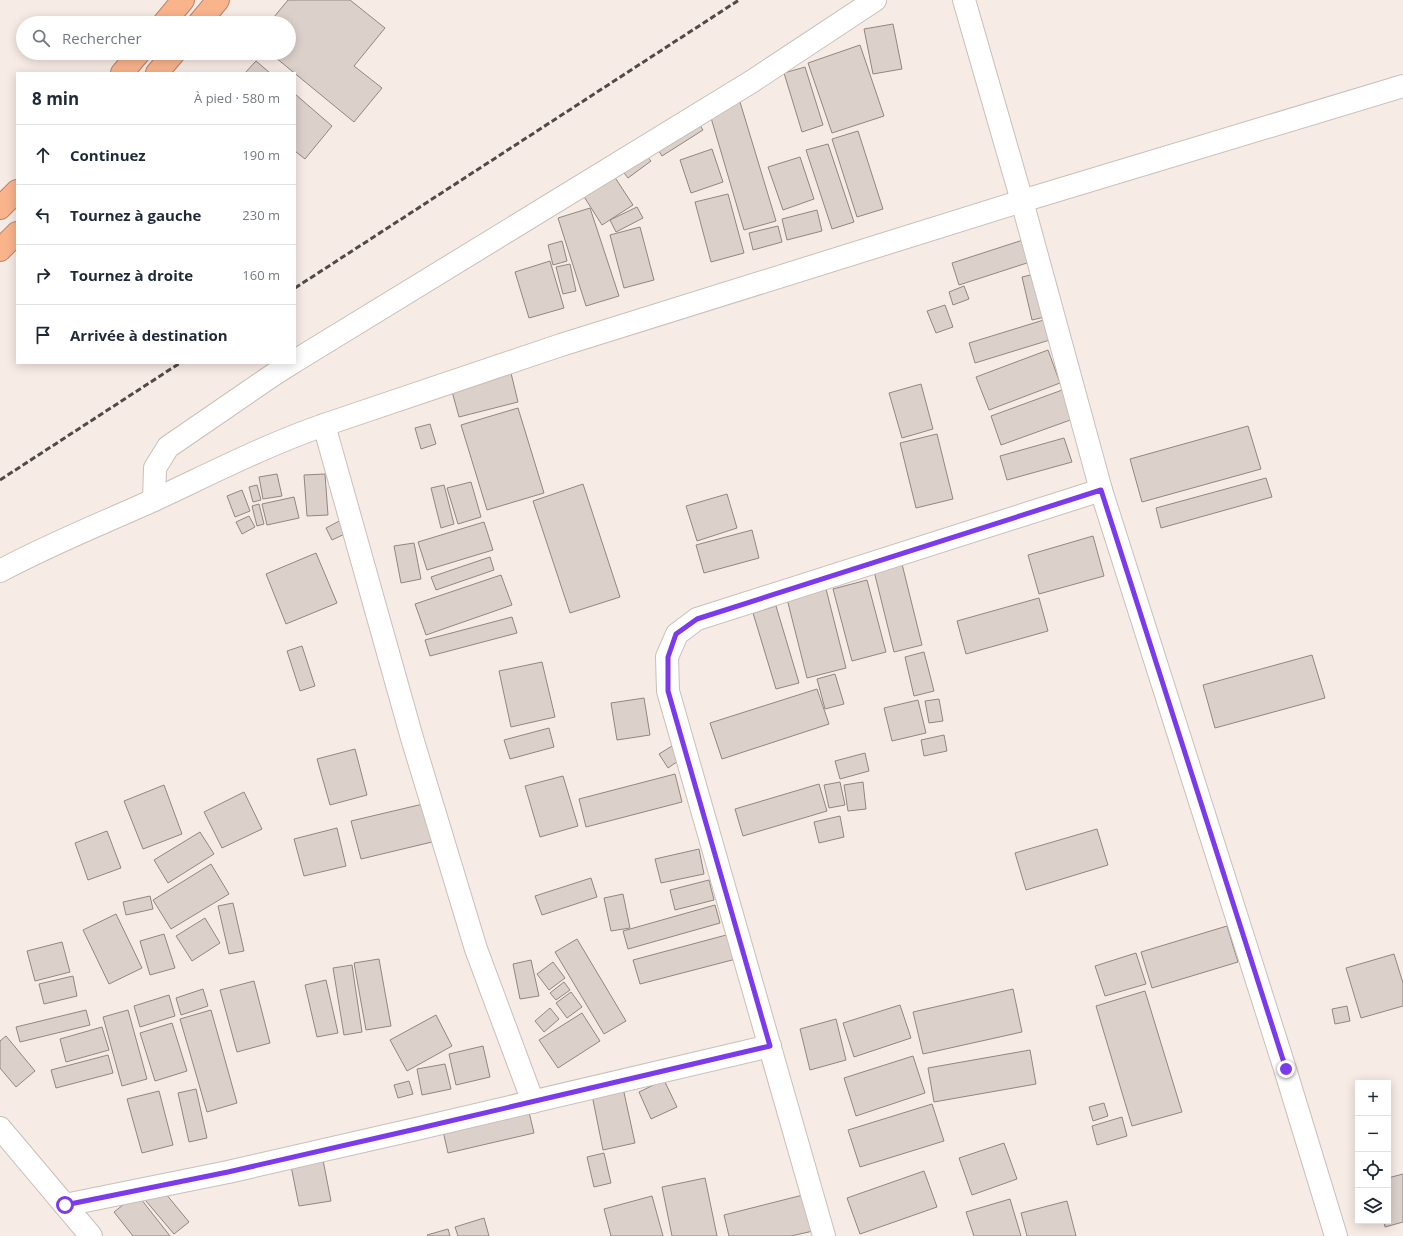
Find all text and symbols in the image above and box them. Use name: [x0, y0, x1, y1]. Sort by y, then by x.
search box: [16, 16, 296, 60]
icon: search: [30, 27, 52, 49]
text: Rechercher: [62, 28, 142, 48]
text: 8 min: [32, 87, 79, 110]
text: À pied · 580 m: [194, 89, 280, 107]
icon: ahead: [32, 144, 54, 166]
text: Continuez: [70, 145, 146, 165]
text: 190 m: [242, 146, 280, 164]
icon: left: [32, 204, 54, 226]
text: Tournez à gauche: [70, 205, 201, 225]
text: 230 m: [242, 206, 280, 224]
icon: right: [32, 264, 54, 286]
text: Tournez à droite: [70, 265, 193, 285]
text: 160 m: [242, 266, 280, 284]
icon: arrive: [32, 324, 54, 346]
text: Arrivée à destination: [70, 325, 228, 345]
route end: [1277, 1060, 1295, 1078]
map controls: [1355, 1080, 1391, 1224]
button: +: [1355, 1080, 1391, 1116]
button: −: [1355, 1116, 1391, 1152]
button: locate: [1355, 1152, 1391, 1188]
button: layers: [1355, 1188, 1391, 1224]
route start: [56, 1196, 74, 1214]

